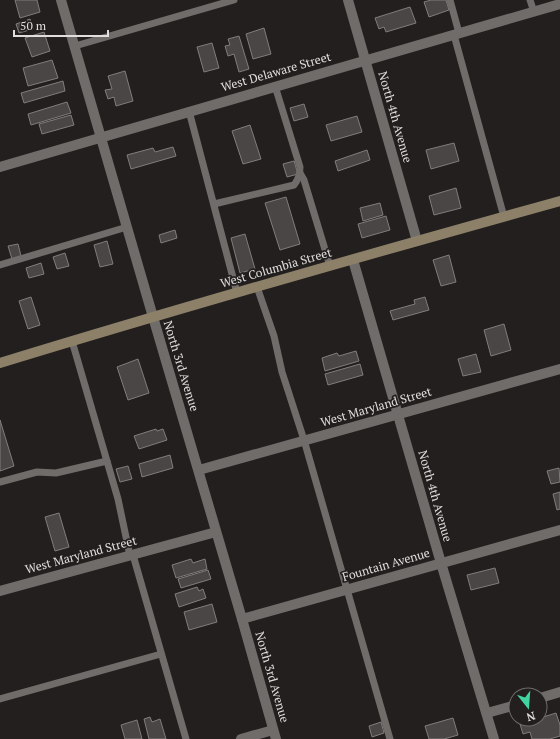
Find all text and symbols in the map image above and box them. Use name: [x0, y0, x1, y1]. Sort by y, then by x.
scale bar: [14, 12, 108, 38]
text: 50 m: [20, 18, 47, 33]
street label: West Delaware Street: [219, 49, 333, 94]
street label: North 4th Avenue: [375, 69, 416, 164]
street label: West Columbia Street: [218, 244, 334, 291]
street label: North 3rd Avenue: [161, 319, 202, 413]
street label: West Maryland Street: [319, 383, 434, 430]
street label: North 4th Avenue: [415, 448, 456, 543]
street label: West Maryland Street: [24, 532, 139, 577]
street label: Fountain Avenue: [340, 545, 431, 584]
street label: North 3rd Avenue: [252, 630, 293, 724]
north arrow: [508, 687, 548, 727]
text: N: [524, 709, 537, 725]

